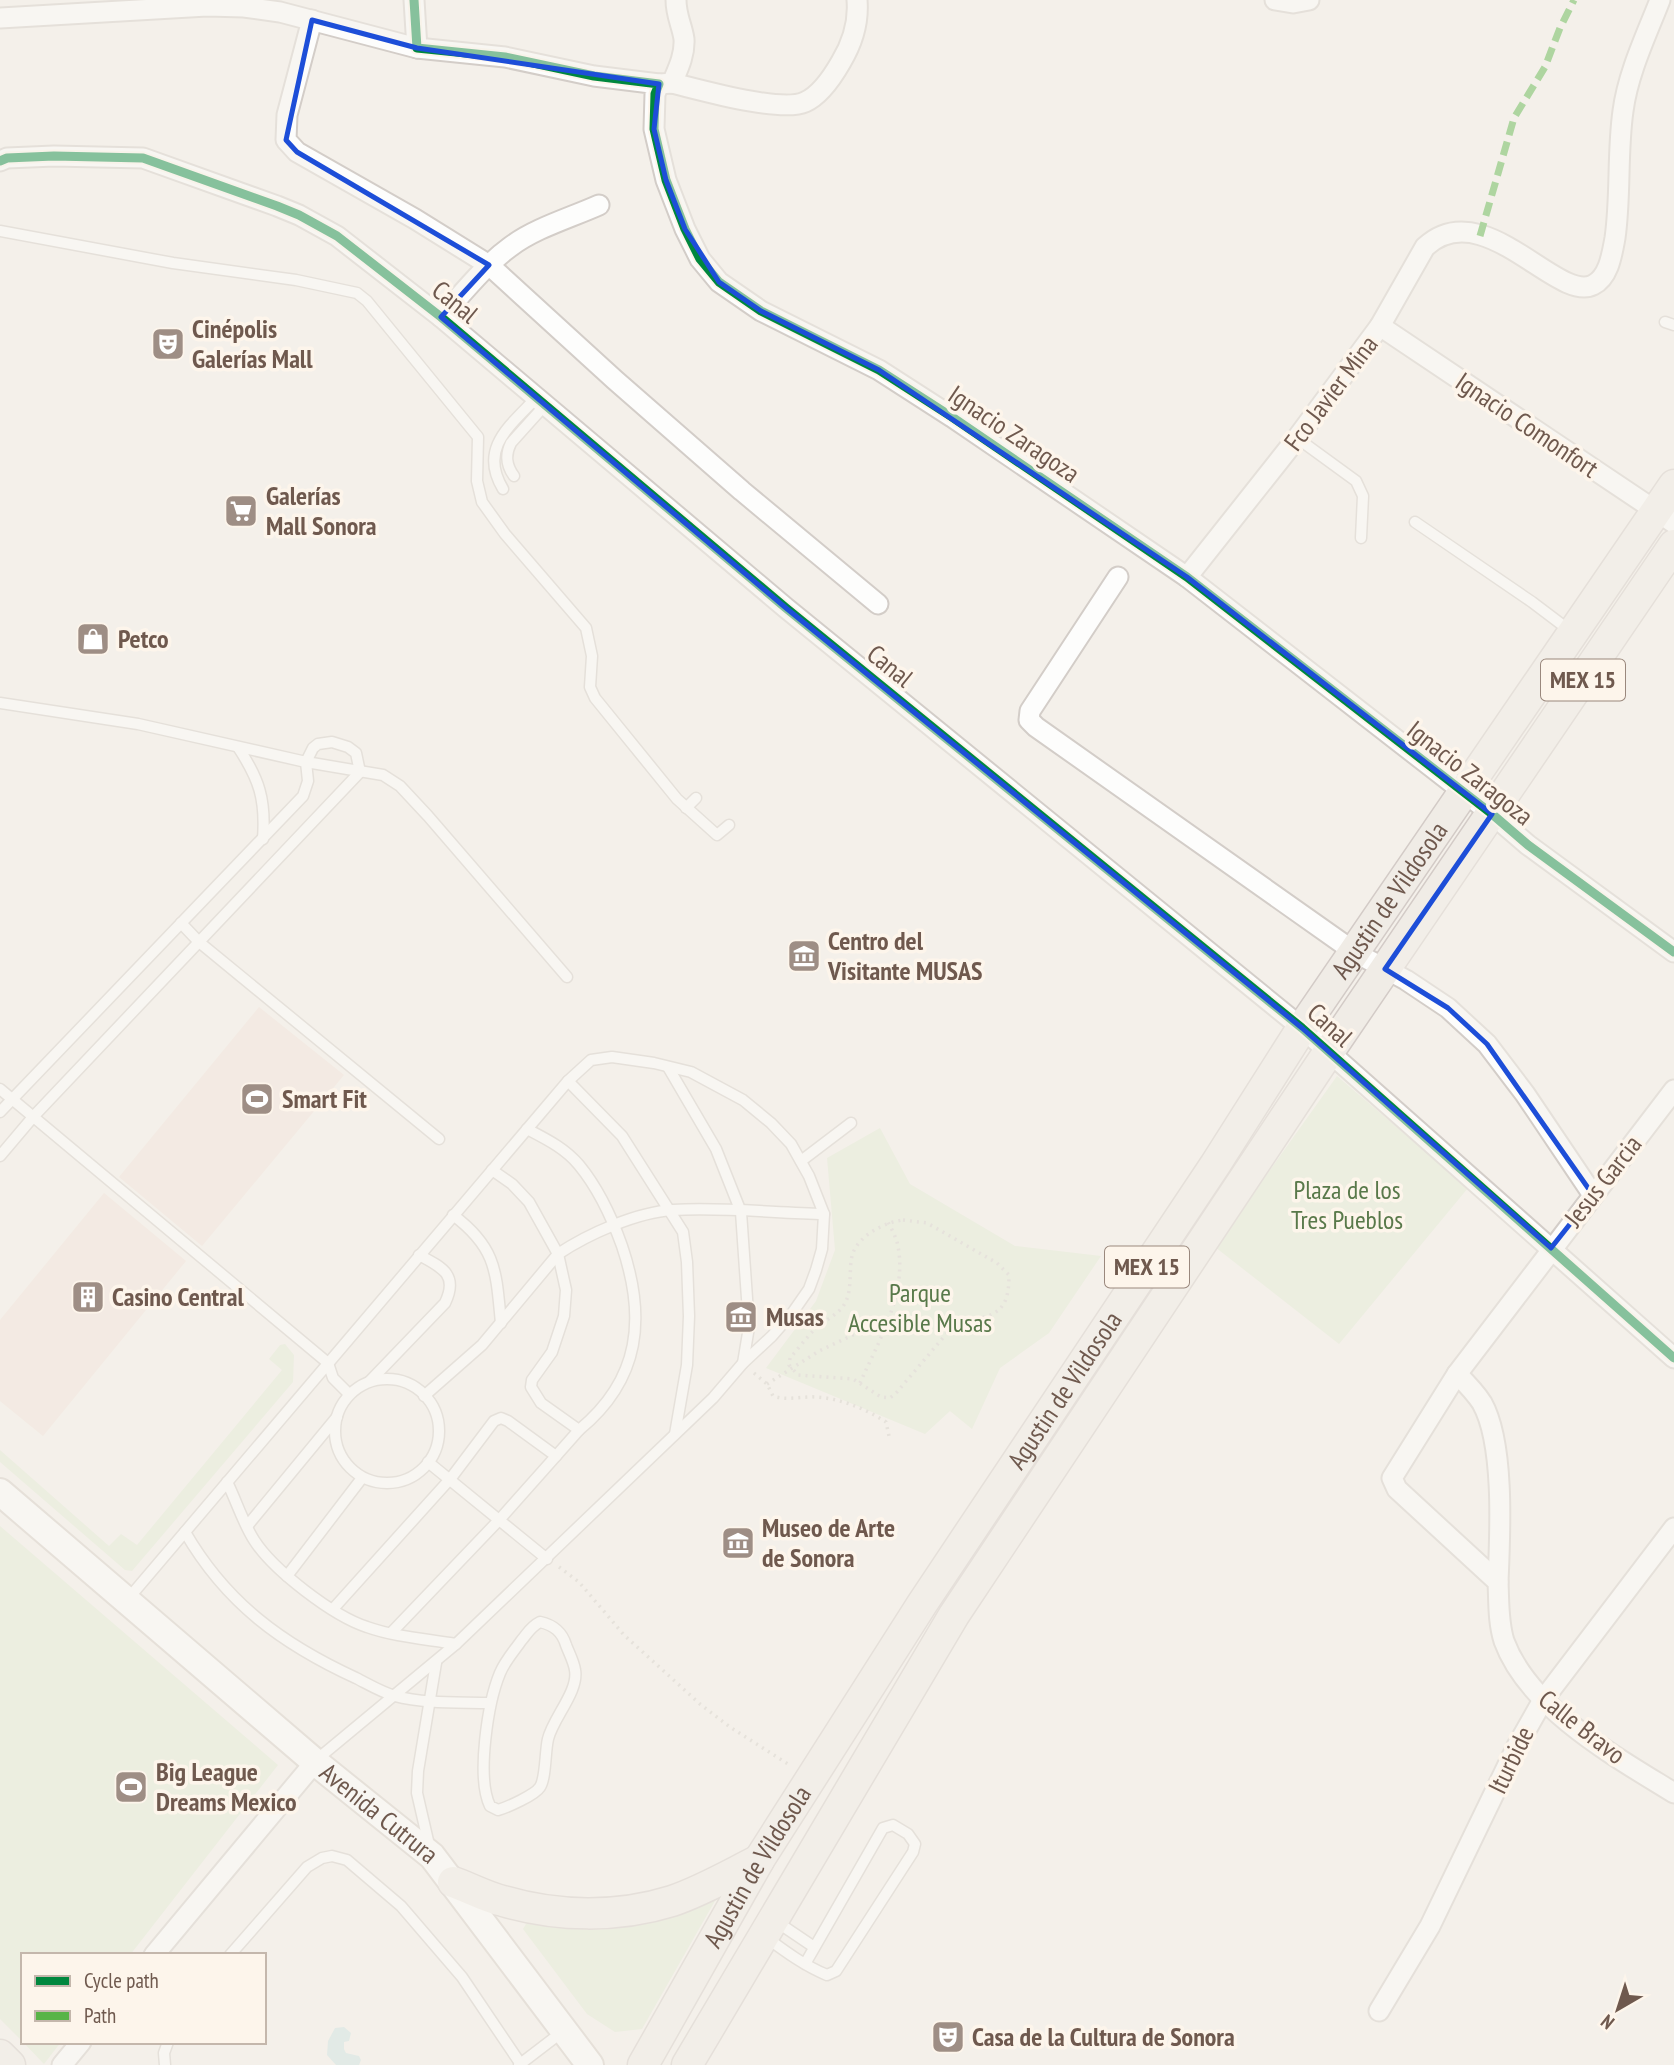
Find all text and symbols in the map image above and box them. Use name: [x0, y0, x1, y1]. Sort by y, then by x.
street label: Canal: [426, 273, 485, 330]
place label: Cinépolis Galerías Mall: [192, 312, 313, 375]
theatre icon: Cinépolis Galerías Mall: [149, 325, 187, 363]
street label: Fco Javier Mina: [1276, 328, 1385, 457]
street label: Ignacio Comonfort: [1450, 365, 1605, 484]
street label: Ignacio Zaragoza: [942, 378, 1086, 490]
place label: Galerías Mall Sonora: [266, 479, 377, 542]
supermarket icon: Galerías Mall Sonora: [222, 492, 260, 530]
shop icon: Petco: [74, 620, 112, 658]
place label: Petco: [118, 622, 169, 655]
street label: Canal: [861, 637, 920, 694]
road number: MEX 15: [1541, 660, 1625, 700]
street label: Ignacio Zaragoza: [1401, 713, 1540, 832]
street label: Agustin de Vildosola: [1324, 815, 1454, 985]
place label: Centro del Visitante MUSAS: [827, 924, 982, 987]
museum icon: Centro del Visitante MUSAS: [785, 937, 823, 975]
street label: Canal: [1301, 996, 1360, 1054]
sports icon: Smart Fit: [238, 1080, 276, 1118]
place label: Smart Fit: [282, 1082, 367, 1115]
street label: Jesus Garcia: [1556, 1128, 1649, 1234]
park label: Plaza de los Tres Pueblos: [1291, 1173, 1403, 1236]
road number: MEX 15: [1105, 1246, 1189, 1288]
park label: Parque Accesible Musas: [848, 1276, 992, 1339]
building icon: Casino Central: [69, 1278, 107, 1316]
place label: Casino Central: [112, 1280, 244, 1313]
museum icon: Musas: [722, 1298, 760, 1336]
place label: Musas: [766, 1300, 824, 1333]
street label: Agustin de Vildosola: [1000, 1305, 1129, 1475]
place label: Museo de Arte de Sonora: [762, 1511, 895, 1574]
museum icon: Museo de Arte de Sonora: [719, 1524, 757, 1562]
street label: Calle Bravo: [1532, 1682, 1632, 1771]
street label: Iturbide: [1480, 1721, 1541, 1799]
place label: Big League Dreams Mexico: [156, 1755, 297, 1818]
street label: Avenida Cutrura: [313, 1756, 445, 1871]
sports icon: Big League Dreams Mexico: [112, 1768, 150, 1806]
street label: Agustin de Vildosola: [696, 1779, 818, 1953]
legend: [21, 1953, 266, 2044]
text: Cycle path: [84, 1967, 159, 1994]
north arrow: [1583, 1974, 1653, 2044]
text: Path: [84, 2002, 116, 2029]
text: N: [1596, 2010, 1619, 2035]
theatre icon: Casa de la Cultura de Sonora: [929, 2018, 967, 2056]
place label: Casa de la Cultura de Sonora: [972, 2020, 1235, 2053]

